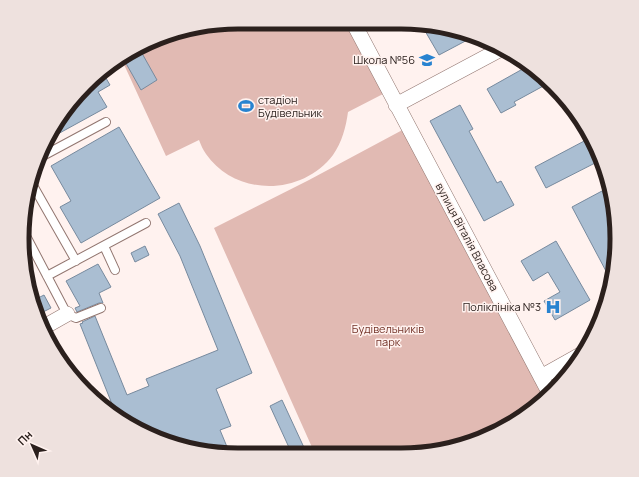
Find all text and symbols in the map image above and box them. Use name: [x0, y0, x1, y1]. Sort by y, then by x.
school or university icon: Школа №56: [418, 51, 436, 69]
place label: Школа №56: [353, 52, 415, 67]
place label: стадіон Будівельник: [258, 92, 323, 120]
sports icon: стадіон Будівельник: [237, 97, 255, 115]
street label: вулиця Віталія Власова: [432, 180, 502, 294]
hospital icon: Поліклініка №3: [544, 298, 562, 316]
place label: Поліклініка №3: [463, 299, 541, 314]
park label: Будівельників парк: [352, 321, 424, 349]
north arrow: [12, 425, 52, 465]
text: Пн: [14, 427, 35, 448]

